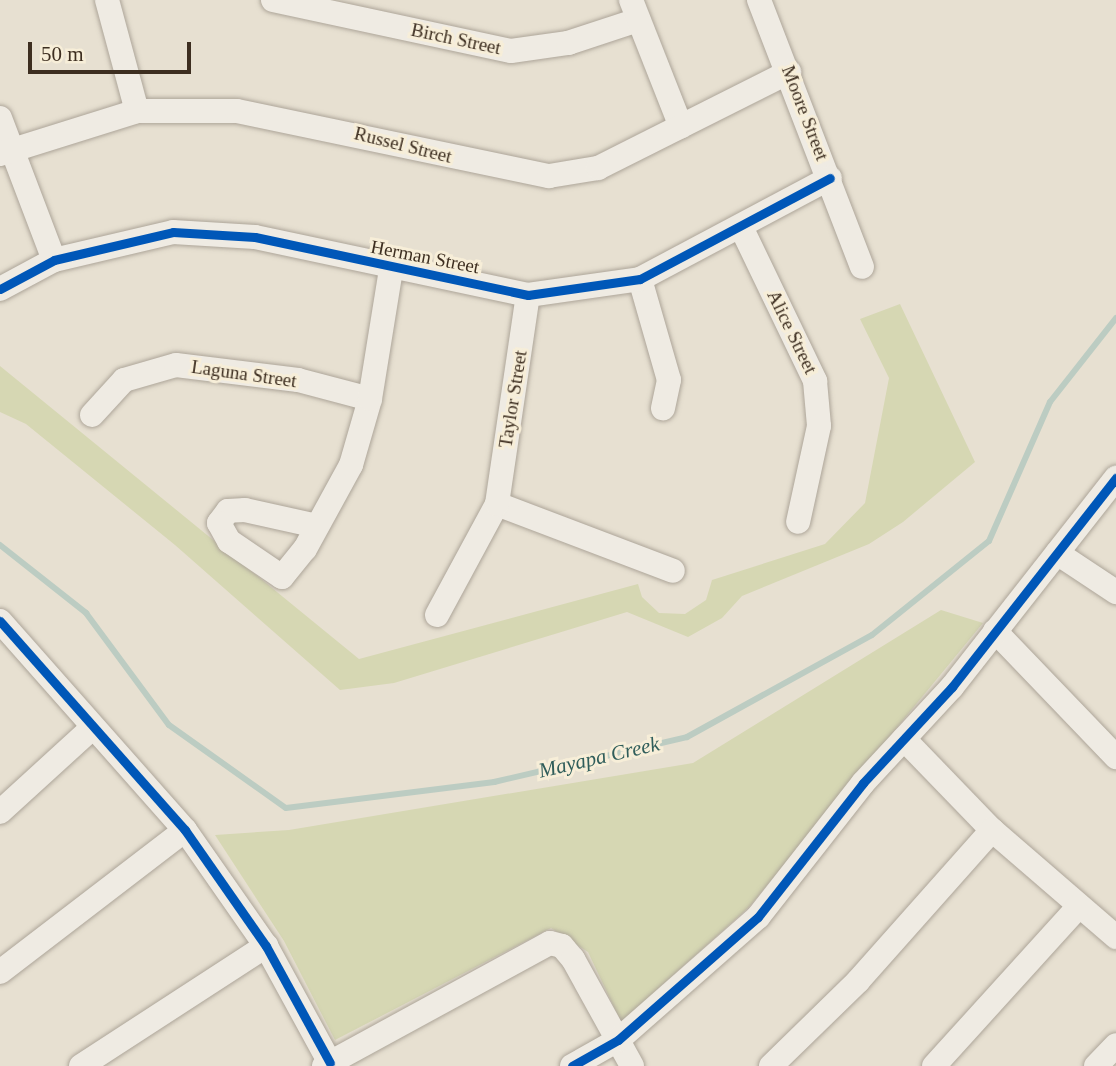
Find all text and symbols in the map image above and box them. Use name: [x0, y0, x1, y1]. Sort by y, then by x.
street label: Birch Street: [409, 18, 503, 60]
scale bar: [32, 28, 194, 72]
text: 50 m: [41, 42, 84, 66]
street label: Moore Street: [776, 62, 834, 164]
street label: Russel Street: [352, 122, 454, 168]
street label: Herman Street: [369, 235, 481, 279]
street label: Alice Street: [762, 286, 822, 378]
street label: Taylor Street: [494, 349, 532, 449]
street label: Laguna Street: [190, 355, 298, 393]
water label: Mayapa Creek: [536, 731, 662, 783]

